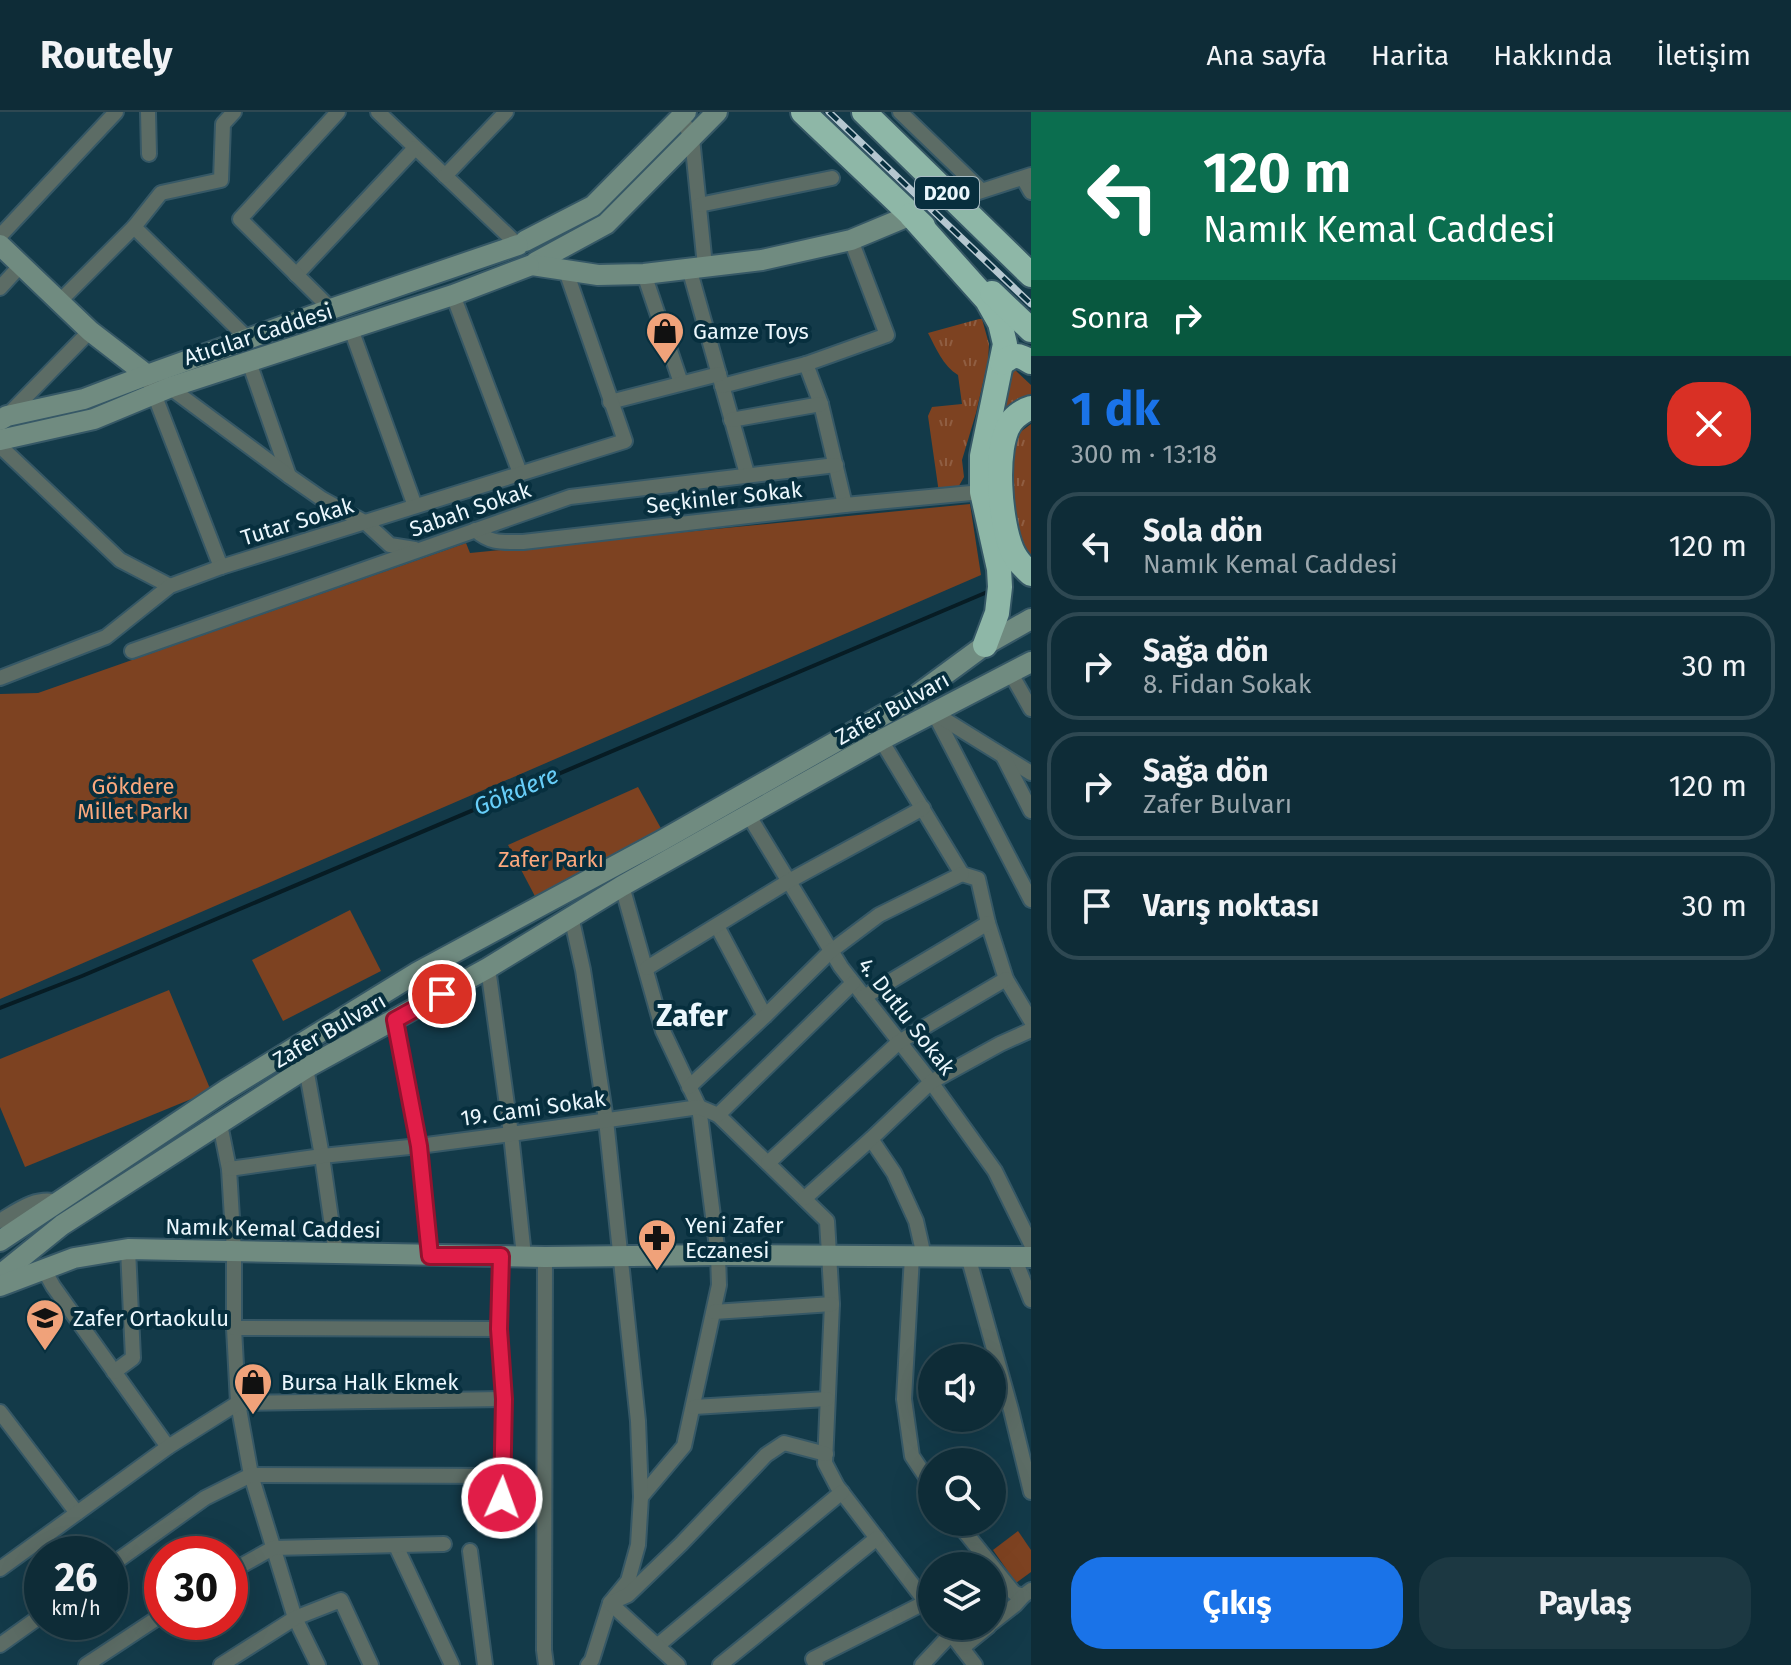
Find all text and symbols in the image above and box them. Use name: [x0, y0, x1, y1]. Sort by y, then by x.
text: Routely: [40, 32, 172, 78]
text: Ana sayfa: [1207, 39, 1327, 72]
text: Harita: [1371, 39, 1449, 72]
text: Hakkında: [1493, 39, 1612, 72]
text: İletişim: [1656, 39, 1751, 72]
text: 120 m: [1203, 140, 1351, 207]
icon: left: [1071, 144, 1175, 248]
road number: D200: [915, 177, 979, 209]
text: Namık Kemal Caddesi: [1203, 208, 1556, 252]
icon: right: [1165, 296, 1209, 340]
street label: Atıcılar Caddesi: [180, 298, 336, 371]
text: Sonra: [1071, 300, 1149, 336]
shop icon: Gamze Toys: [644, 310, 686, 365]
place label: Gamze Toys: [693, 318, 809, 345]
text: 1 dk: [1071, 380, 1160, 438]
button: close: [1667, 382, 1751, 466]
text: 300 m · 13:18: [1071, 439, 1217, 470]
street label: Sabah Sokak: [406, 476, 535, 543]
street label: Seçkinler Sokak: [645, 476, 804, 519]
street label: Tutar Sokak: [238, 491, 357, 551]
text: Sola dön: [1143, 513, 1263, 549]
icon: left: [1075, 524, 1119, 568]
text: 120 m: [1669, 528, 1747, 564]
text: Namık Kemal Caddesi: [1143, 549, 1398, 580]
text: Sağa dön: [1143, 633, 1269, 669]
icon: right: [1075, 644, 1119, 688]
text: 30 m: [1682, 648, 1747, 684]
street label: Zafer Bulvarı: [831, 666, 954, 751]
text: 8. Fidan Sokak: [1143, 669, 1311, 700]
text: Sağa dön: [1143, 753, 1269, 789]
water label: Gökdere: [469, 761, 563, 821]
icon: right: [1075, 764, 1119, 808]
text: 120 m: [1669, 768, 1747, 804]
park label: Gökdere Millet Parkı: [77, 773, 189, 825]
text: Zafer Bulvarı: [1143, 789, 1292, 820]
park label: Zafer Parkı: [498, 846, 604, 873]
icon: arrive: [1075, 884, 1119, 928]
text: Varış noktası: [1143, 888, 1319, 924]
text: 30 m: [1682, 888, 1747, 924]
street label: 4. Dutlu Sokak: [852, 952, 961, 1081]
pin: [408, 960, 476, 1028]
icon: arrive: [420, 972, 464, 1016]
street label: Zafer Bulvarı: [268, 987, 391, 1074]
district label: Zafer: [656, 998, 729, 1034]
street label: 19. Cami Sokak: [459, 1085, 608, 1132]
place label: Yeni Zafer Eczanesi: [685, 1212, 784, 1264]
street label: Namık Kemal Caddesi: [165, 1213, 381, 1244]
pharmacy icon: Yeni Zafer Eczanesi: [636, 1217, 678, 1272]
school or university icon: Zafer Ortaokulu: [24, 1297, 66, 1352]
place label: Zafer Ortaokulu: [73, 1305, 229, 1332]
map controls: [918, 1344, 1006, 1640]
button: sound: [918, 1344, 1006, 1432]
shop icon: Bursa Halk Ekmek: [232, 1361, 274, 1416]
place label: Bursa Halk Ekmek: [281, 1369, 459, 1396]
button: search: [918, 1448, 1006, 1536]
position arrow: [460, 1456, 544, 1540]
speed limit sign: 30: [144, 1536, 248, 1640]
button: layers: [918, 1552, 1006, 1640]
text: 26: [54, 1554, 98, 1602]
button: Çıkış: [1071, 1557, 1403, 1649]
button: Paylaş: [1419, 1557, 1751, 1649]
text: km/h: [51, 1596, 101, 1620]

